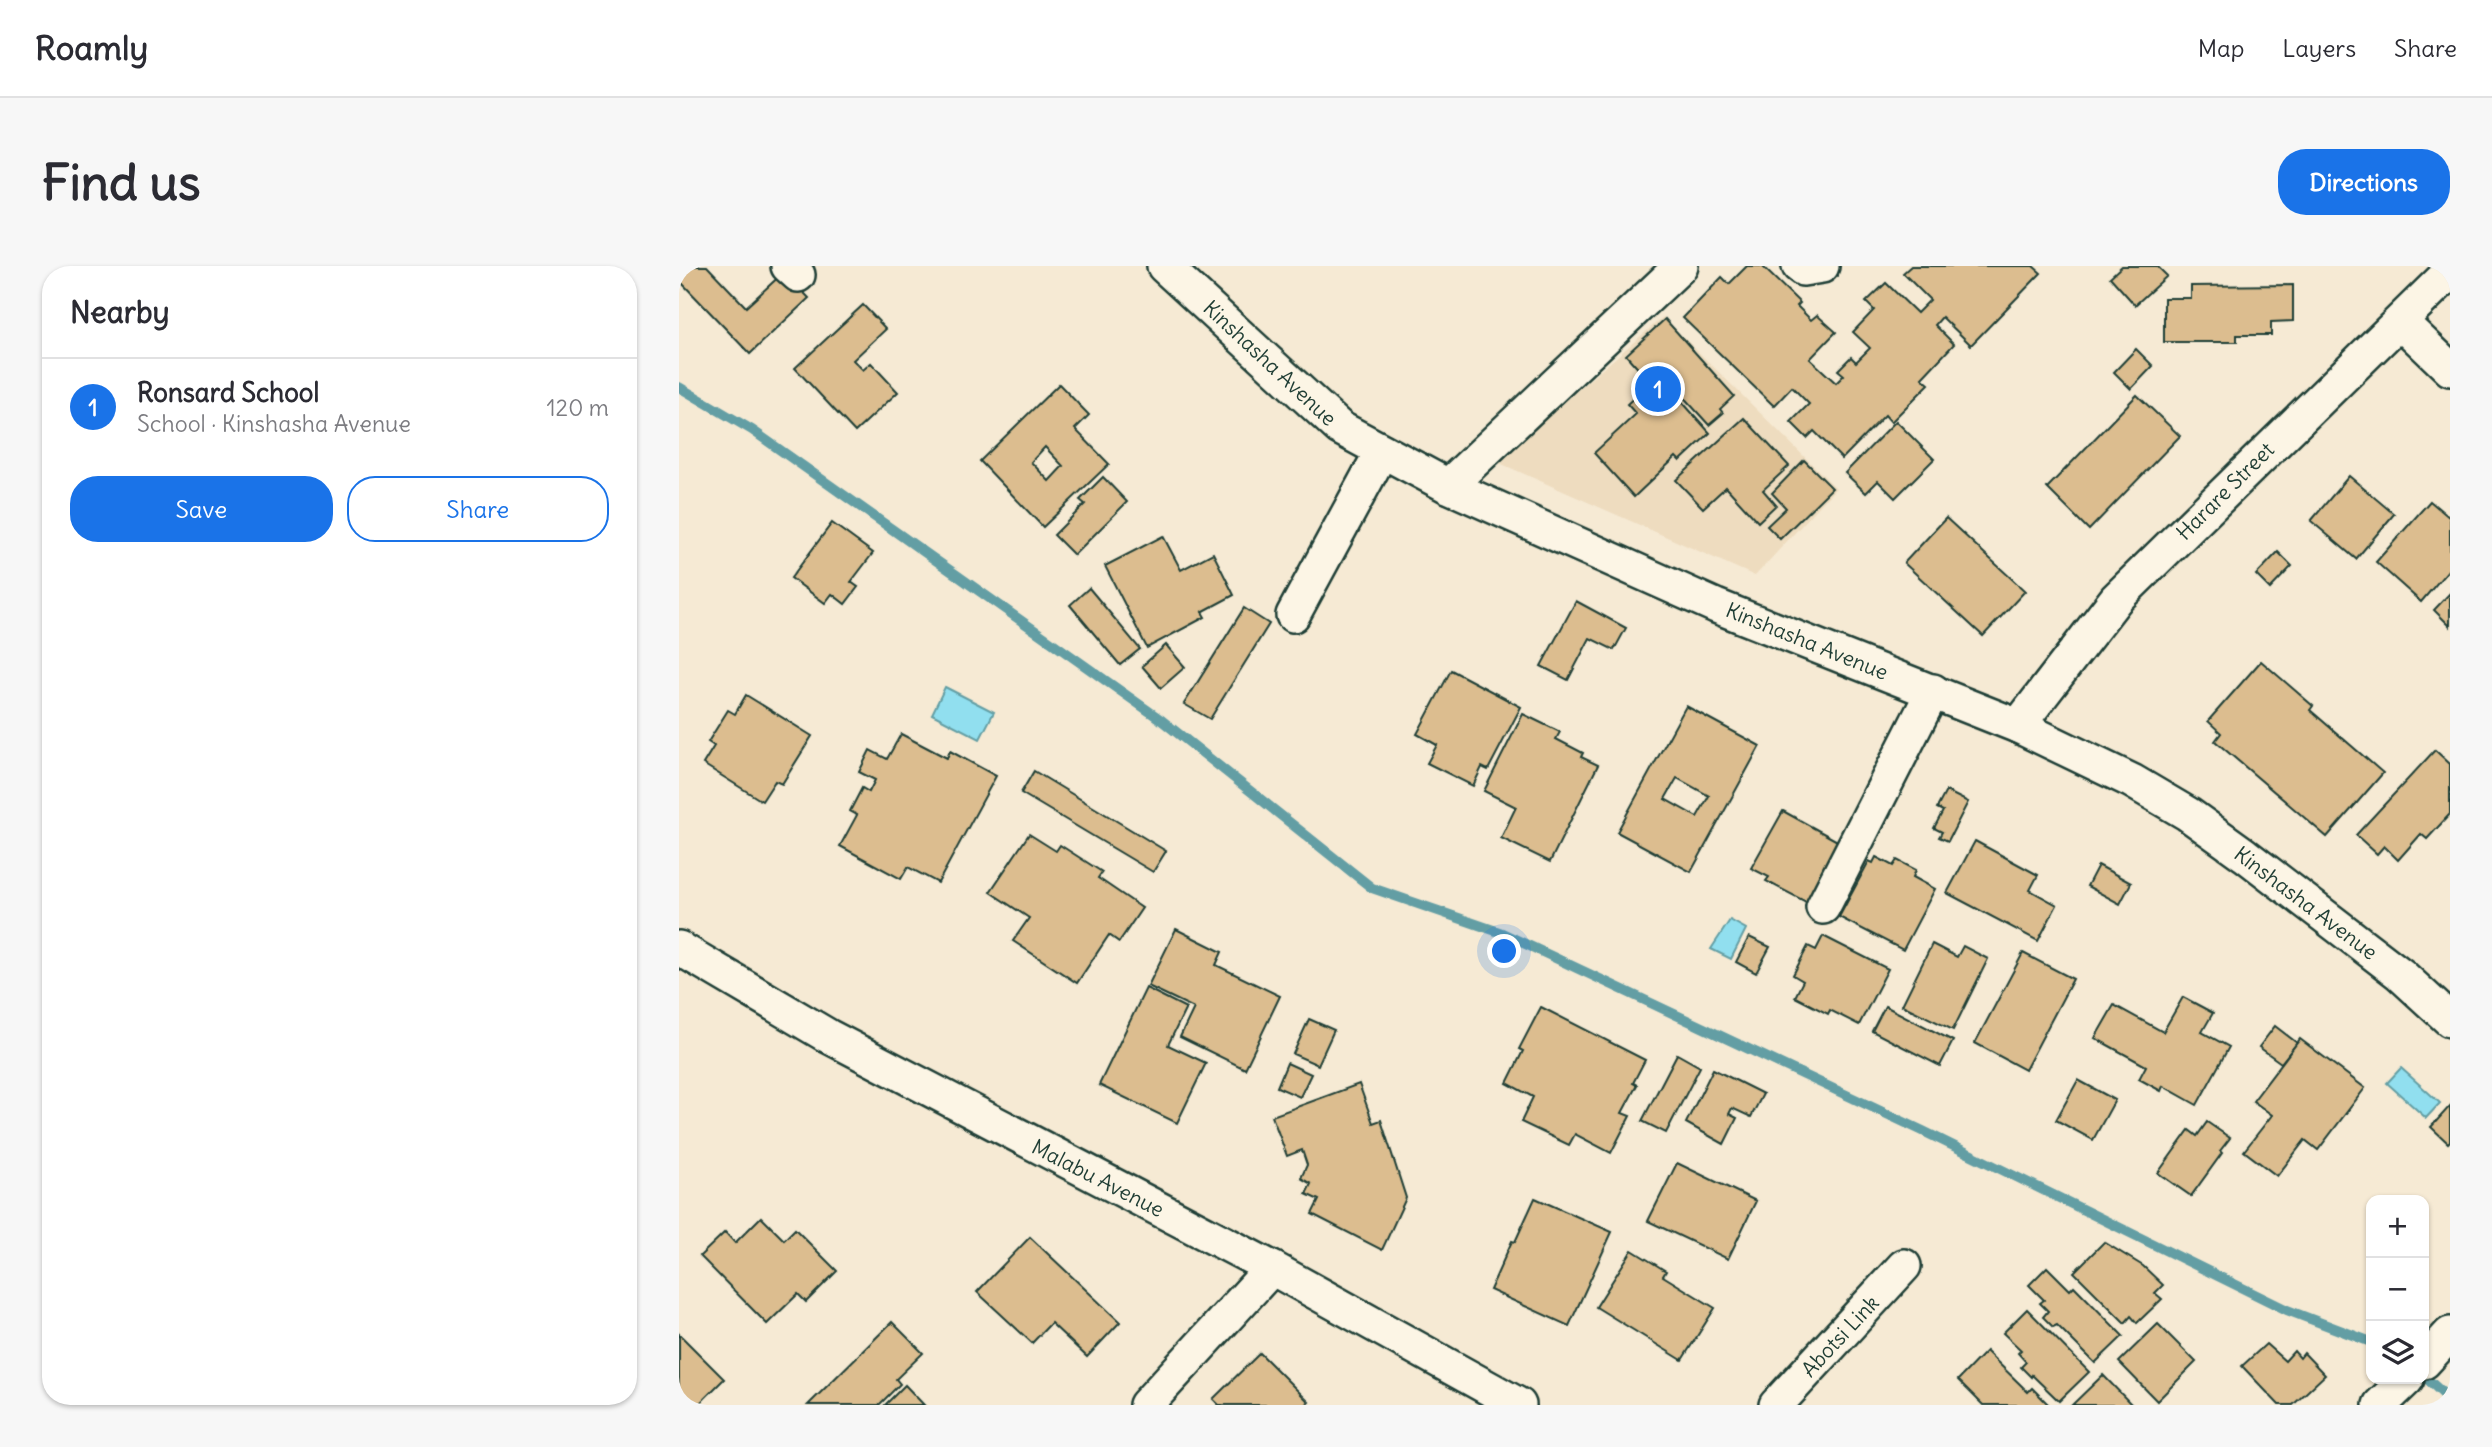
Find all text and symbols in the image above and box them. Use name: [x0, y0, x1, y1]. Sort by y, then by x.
text: Roamly: [35, 27, 148, 69]
text: Map: [2198, 33, 2244, 63]
text: Layers: [2282, 33, 2356, 63]
text: Share: [2394, 33, 2457, 63]
button: Directions: [2278, 149, 2450, 215]
text: Find us: [42, 152, 200, 213]
text: Nearby: [70, 293, 170, 331]
street label: Kinshasha Avenue: [1198, 294, 1342, 432]
pin: 1: [1635, 363, 1681, 415]
text: Ronsard School: [137, 376, 319, 409]
text: 1: [88, 393, 98, 422]
text: 120 m: [546, 393, 609, 422]
text: School · Kinshasha Avenue: [137, 409, 411, 438]
street label: Harare Street: [2170, 436, 2280, 546]
button: Save: [70, 476, 333, 542]
button: Share: [347, 476, 609, 542]
street label: Kinshasha Avenue: [1722, 596, 1892, 686]
street label: Kinshasha Avenue: [2229, 840, 2383, 966]
your location: [1487, 934, 1521, 968]
street label: Malabu Avenue: [1027, 1133, 1169, 1223]
map controls: [2366, 1195, 2429, 1384]
button: +: [2366, 1195, 2429, 1258]
button: −: [2366, 1258, 2429, 1321]
street label: Abotsi Link: [1795, 1289, 1885, 1383]
button: layers: [2366, 1321, 2429, 1384]

